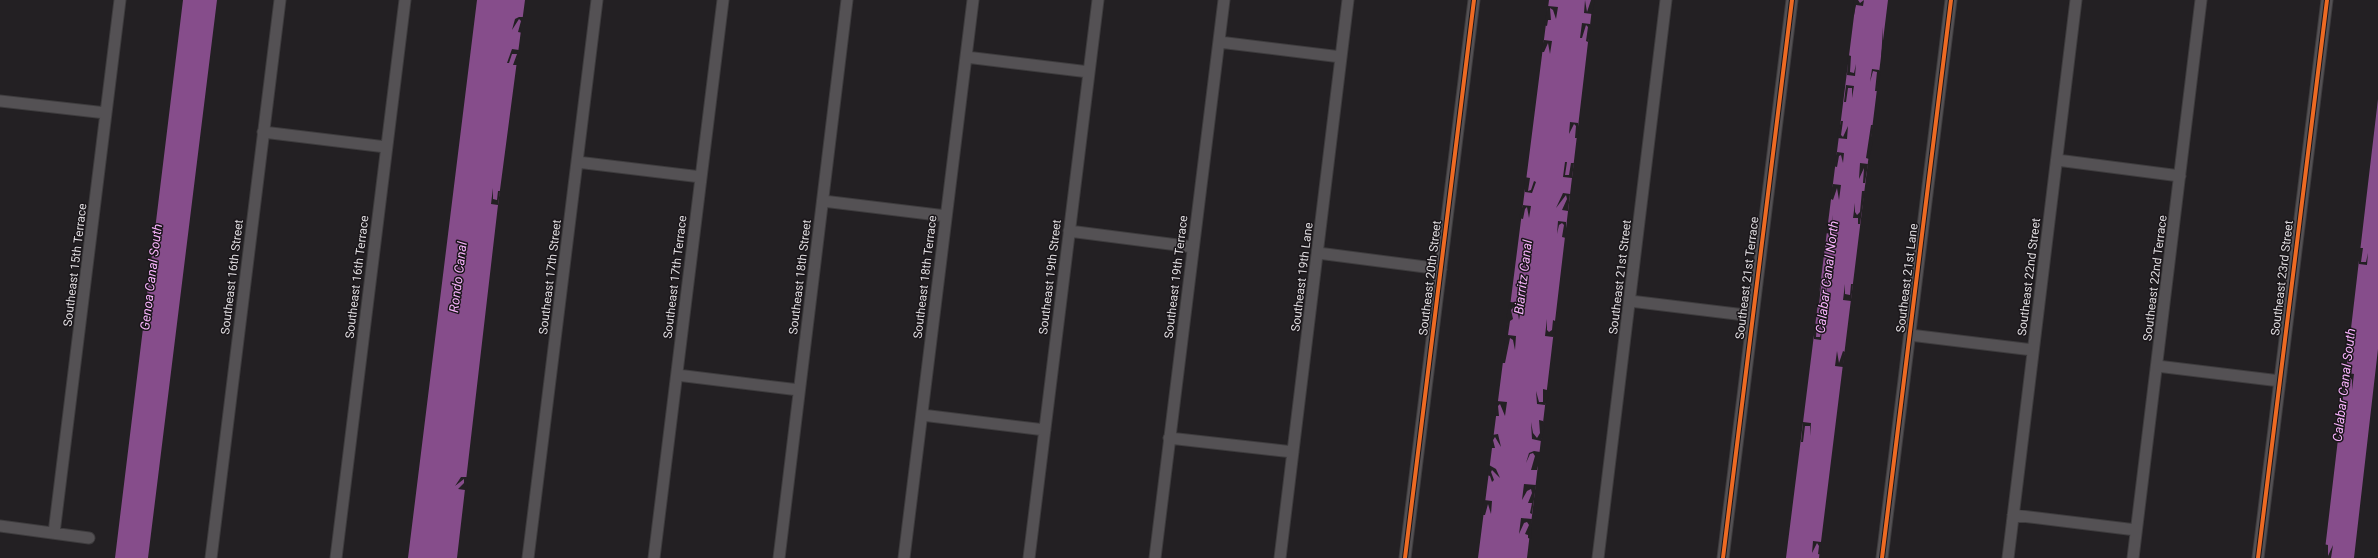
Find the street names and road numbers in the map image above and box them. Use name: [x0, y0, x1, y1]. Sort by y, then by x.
street label: Southeast 15th Terrace: [61, 203, 89, 327]
street label: Southeast 22nd Terrace: [2140, 214, 2170, 342]
street label: Southeast 16th Terrace: [343, 215, 371, 339]
street label: Southeast 17th Terrace: [661, 215, 689, 339]
street label: Southeast 18th Terrace: [911, 215, 939, 339]
street label: Southeast 19th Terrace: [1162, 215, 1190, 339]
street label: Southeast 21st Terrace: [1733, 216, 1761, 340]
street label: Southeast 22nd Street: [2015, 217, 2043, 337]
street label: Southeast 16th Street: [218, 219, 246, 335]
street label: Southeast 17th Street: [536, 219, 564, 335]
street label: Southeast 18th Street: [786, 219, 814, 335]
street label: Southeast 19th Street: [1036, 219, 1064, 335]
street label: Southeast 21st Street: [1606, 219, 1634, 335]
street label: Southeast 20th Street: [1416, 220, 1444, 336]
street label: Southeast 23rd Street: [2268, 220, 2296, 336]
street label: Southeast 19th Lane: [1288, 222, 1316, 332]
street label: Southeast 21st Lane: [1893, 223, 1921, 333]

